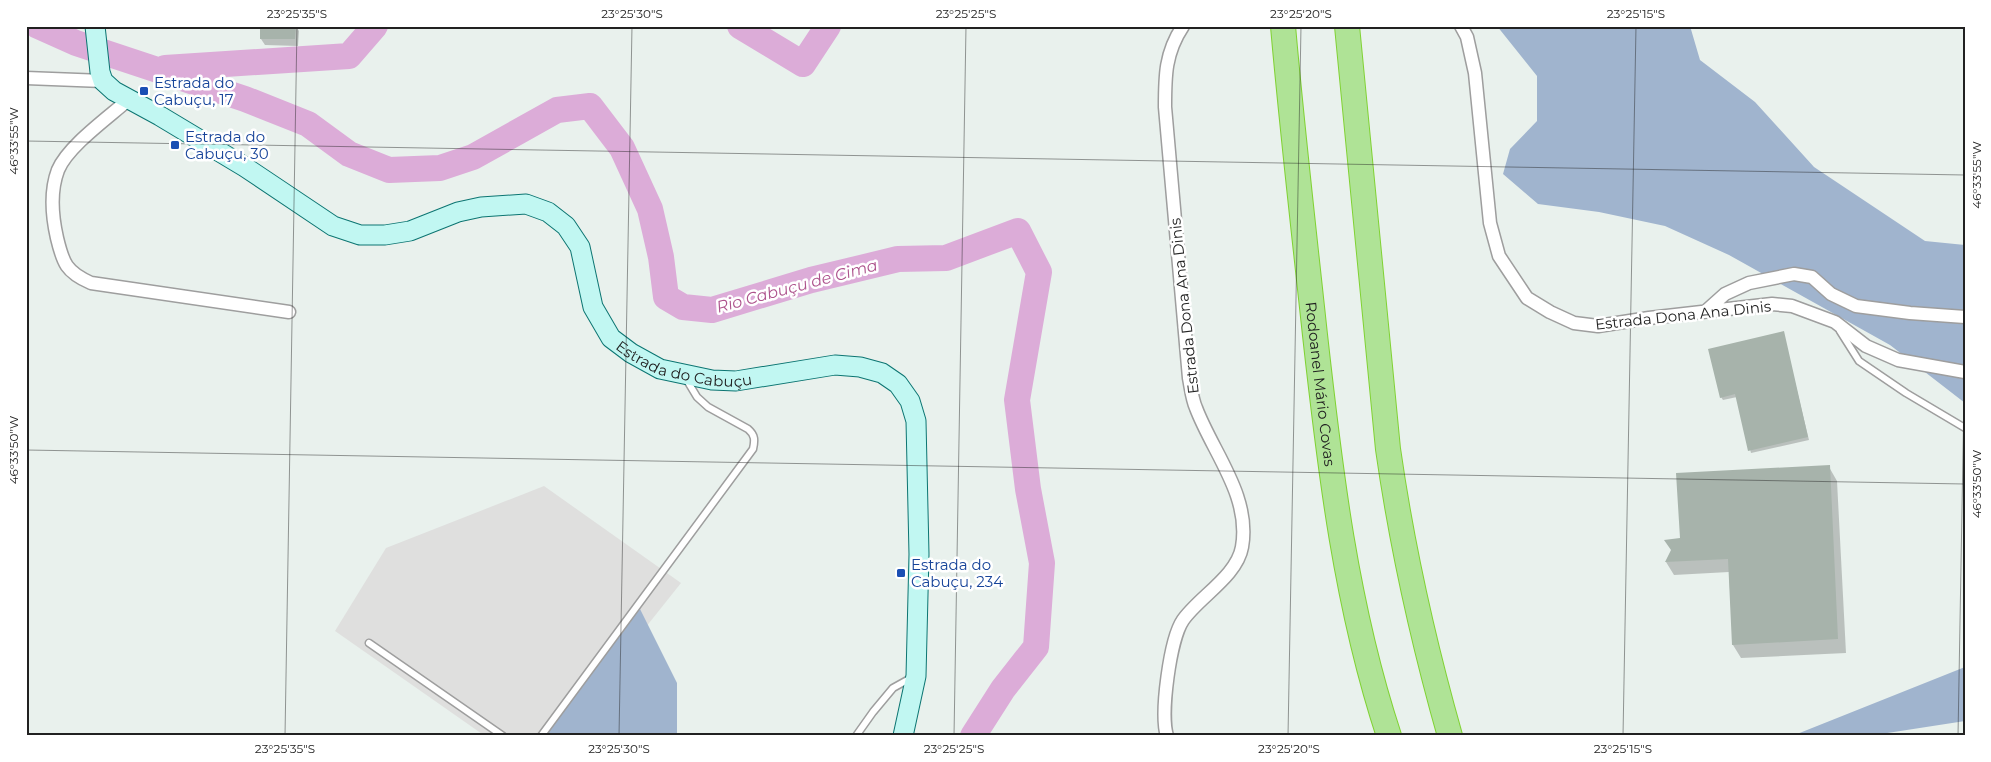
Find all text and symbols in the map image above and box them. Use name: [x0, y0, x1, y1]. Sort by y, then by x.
text: 23°25'35"S: [267, 6, 327, 21]
text: 23°25'30"S: [601, 6, 663, 21]
text: 23°25'25"S: [936, 6, 996, 21]
text: 23°25'20"S: [1270, 6, 1332, 21]
text: 23°25'15"S: [1607, 6, 1665, 21]
place label: Estrada do Cabuçu, 17: [154, 73, 234, 109]
marker: Estrada do Cabuçu, 17: [138, 85, 150, 97]
text: 46°33'55"W: [6, 107, 21, 175]
place label: Estrada do Cabuçu, 30: [185, 127, 269, 163]
marker: Estrada do Cabuçu, 30: [169, 139, 181, 151]
text: 46°33'55"W: [1969, 141, 1984, 209]
street label: Estrada Dona Ana Dinis: [1165, 217, 1203, 395]
water label: Rio Cabuçu de Cima: [714, 255, 880, 317]
street label: Estrada Dona Ana Dinis: [1594, 296, 1772, 334]
street label: Rodoanel Mário Covas: [1302, 301, 1340, 468]
street label: Estrada do Cabuçu: [613, 336, 753, 391]
text: 46°33'50"W: [6, 416, 21, 484]
text: 46°33'50"W: [1969, 450, 1984, 518]
place label: Estrada do Cabuçu, 234: [911, 555, 1003, 591]
marker: Estrada do Cabuçu, 234: [895, 567, 907, 579]
text: 23°25'35"S: [255, 741, 315, 756]
text: 23°25'30"S: [588, 741, 650, 756]
text: 23°25'25"S: [924, 741, 984, 756]
text: 23°25'20"S: [1258, 741, 1320, 756]
text: 23°25'15"S: [1594, 741, 1652, 756]

